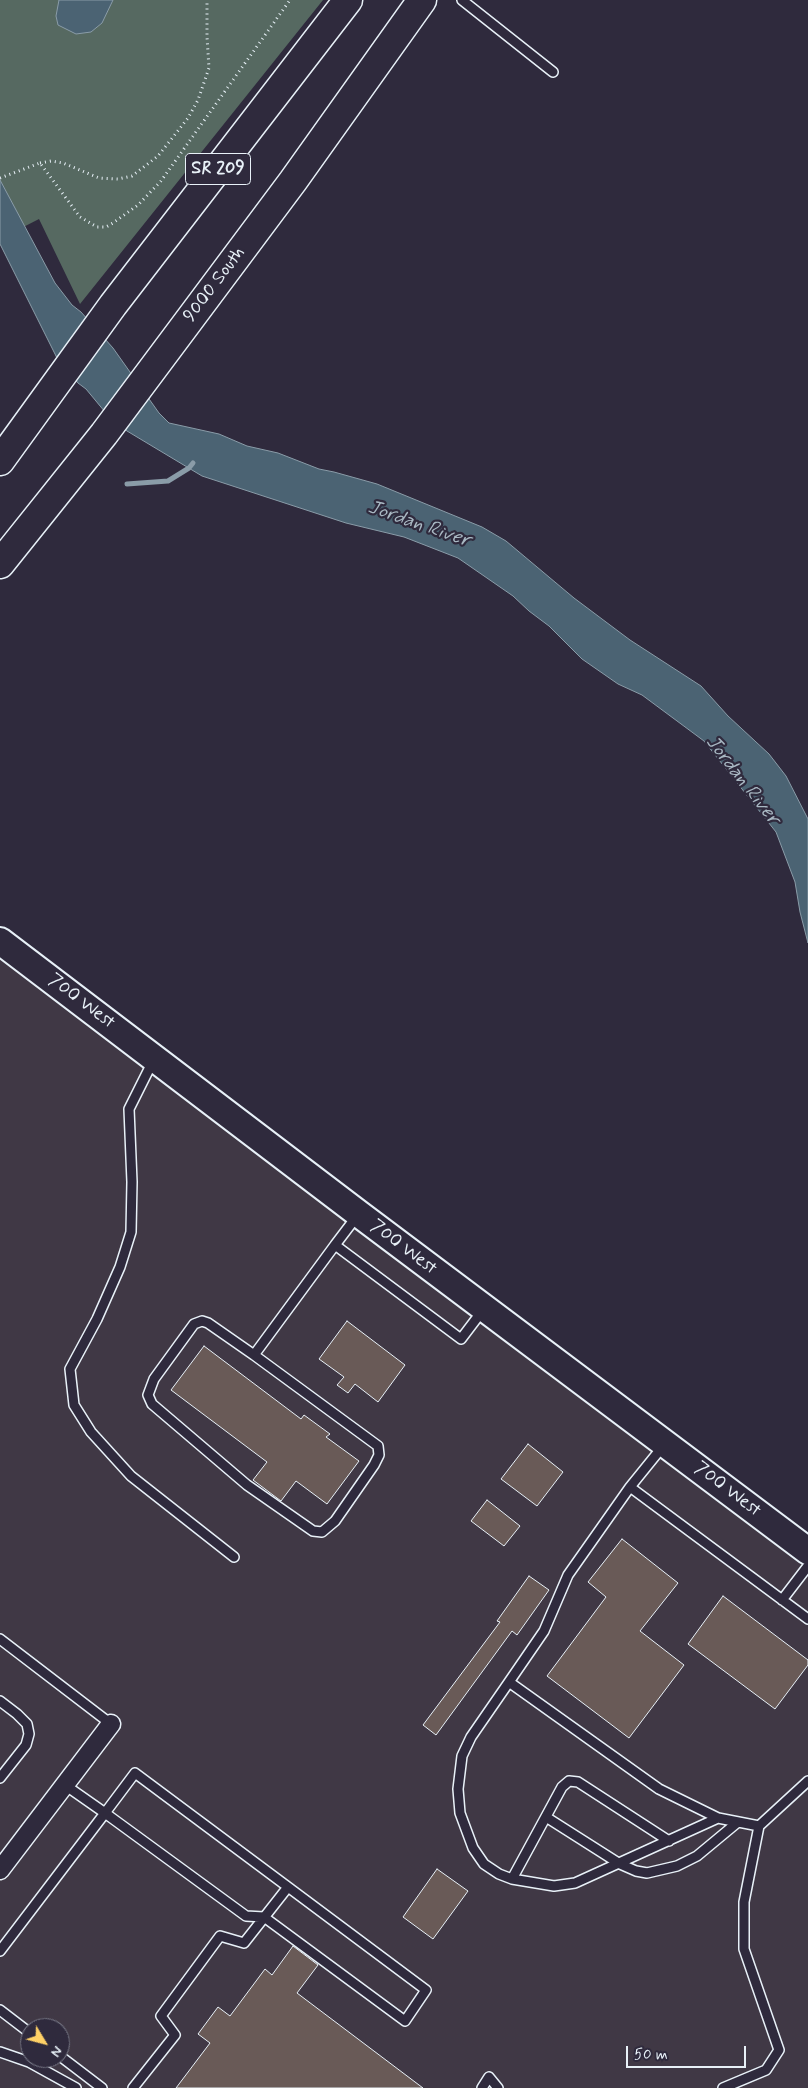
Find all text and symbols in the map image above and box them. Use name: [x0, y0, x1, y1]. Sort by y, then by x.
road number: SR 209: [186, 153, 250, 184]
street label: 9000 South: [179, 243, 251, 327]
water label: Jordan River: [365, 496, 473, 554]
water label: Jordan River: [700, 732, 784, 830]
street label: 700 West: [43, 969, 119, 1035]
street label: 700 West: [365, 1215, 441, 1281]
street label: 700 West: [689, 1457, 765, 1523]
north arrow: [20, 2018, 70, 2068]
scale bar: [628, 2036, 748, 2068]
text: N: [46, 2042, 66, 2061]
text: 50 m: [634, 2045, 668, 2065]

